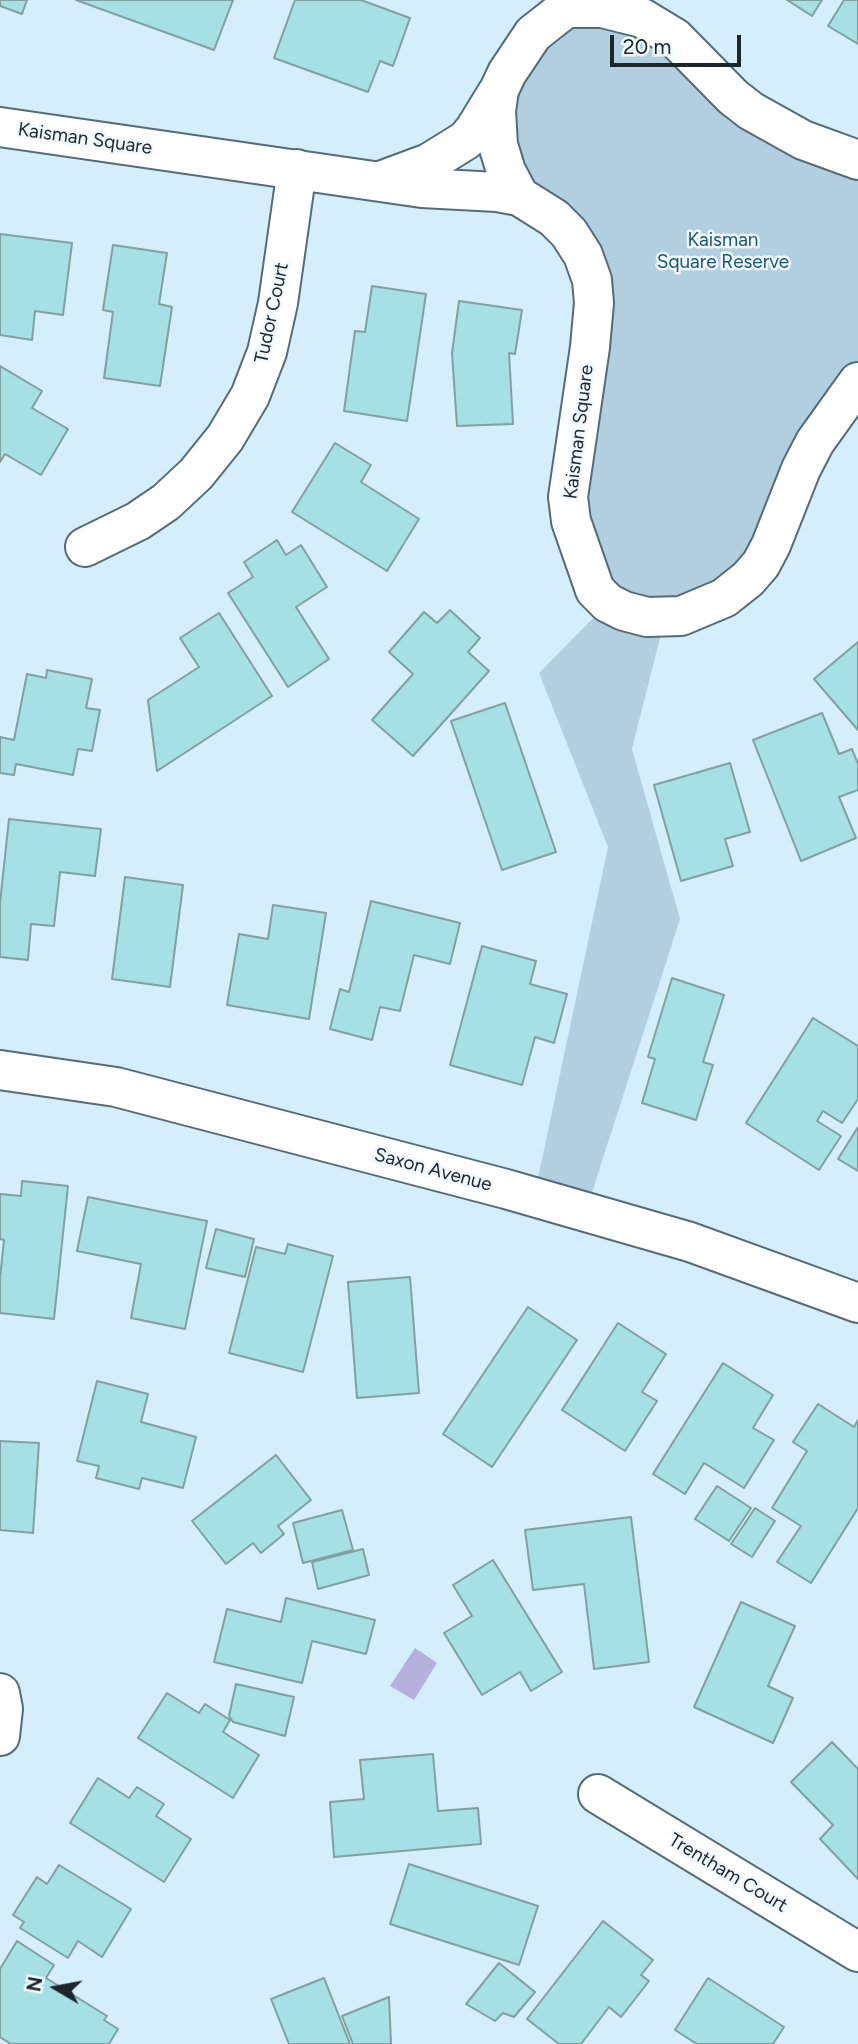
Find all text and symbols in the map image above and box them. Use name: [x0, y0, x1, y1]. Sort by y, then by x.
scale bar: [613, 21, 744, 65]
text: 20 m: [623, 34, 671, 59]
street label: Kaisman Square: [16, 118, 154, 160]
park label: Kaisman Square Reserve: [657, 229, 789, 273]
street label: Tudor Court: [250, 261, 294, 365]
street label: Kaisman Square: [559, 363, 599, 501]
street label: Saxon Avenue: [372, 1143, 494, 1197]
street label: Trentham Court: [665, 1829, 791, 1917]
north arrow: [21, 1953, 91, 2023]
text: N: [22, 1975, 47, 1993]

